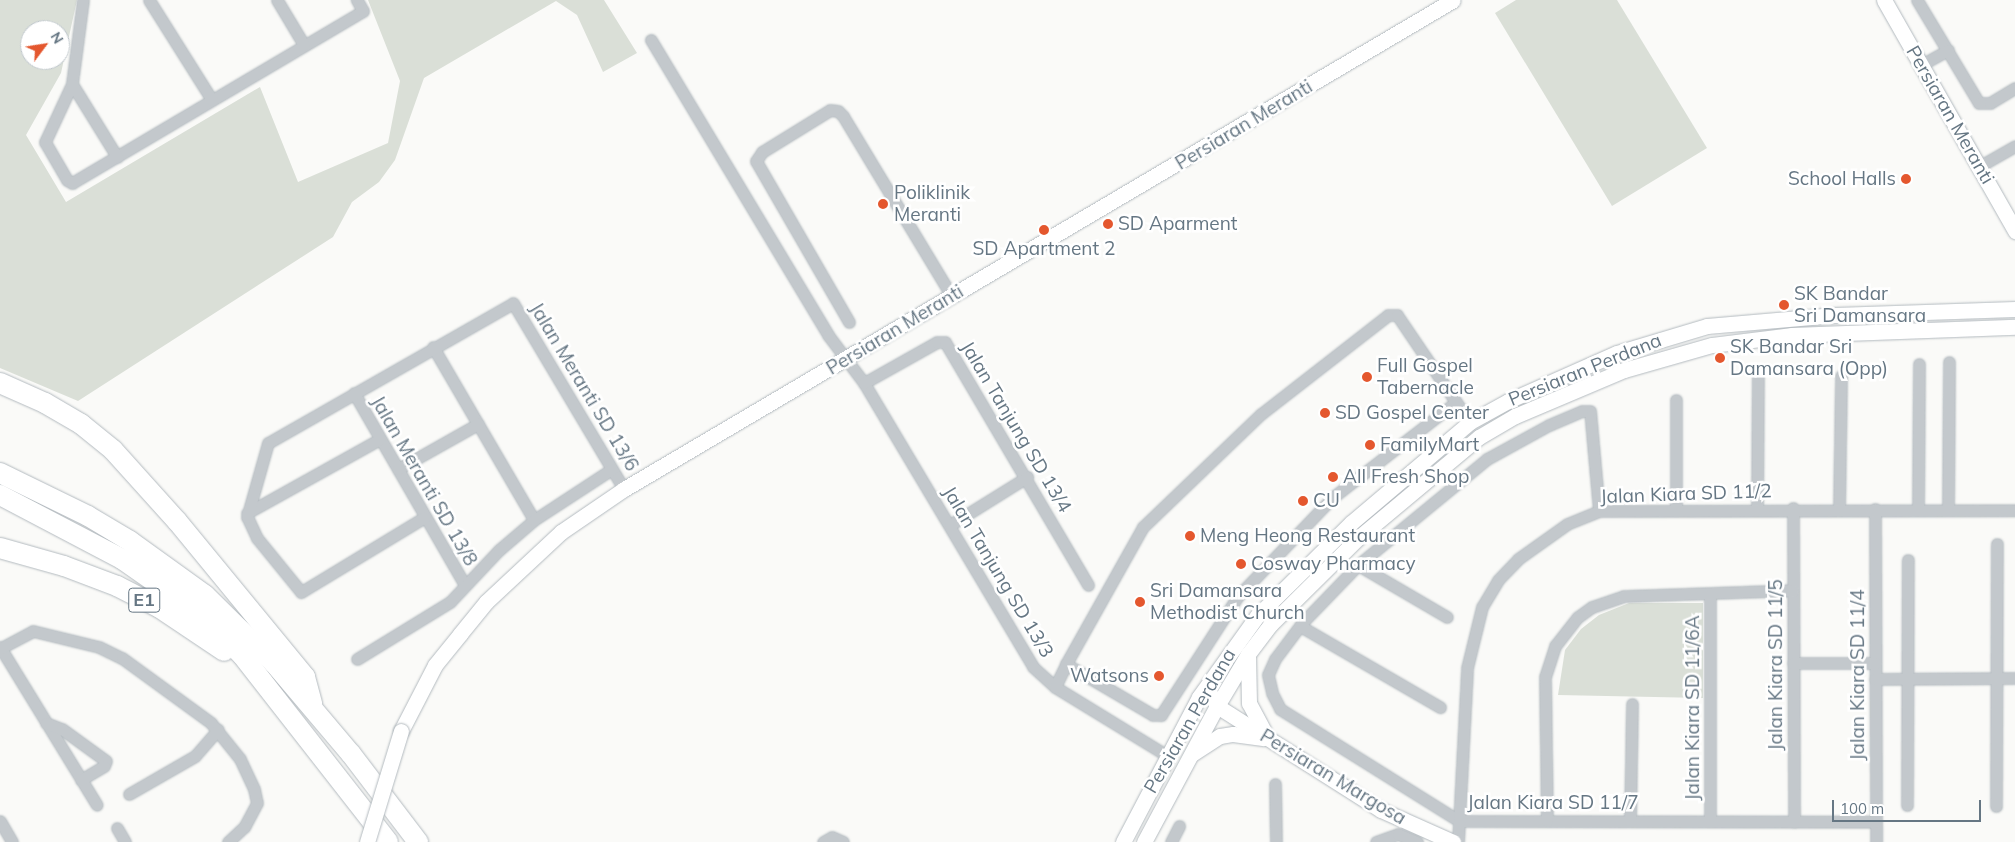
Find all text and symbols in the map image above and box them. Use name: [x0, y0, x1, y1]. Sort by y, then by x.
north arrow: [20, 20, 70, 70]
text: N: [47, 29, 67, 47]
street label: Persiaran Meranti: [1901, 42, 1999, 188]
street label: Persiaran Meranti: [1171, 75, 1317, 175]
place label: School Halls: [1788, 168, 1896, 190]
marker: School Halls: [1900, 173, 1912, 185]
place label: Poliklinik Meranti: [894, 182, 970, 226]
marker: Poliklinik Meranti: [876, 197, 890, 211]
place label: SD Aparment: [1118, 213, 1237, 235]
marker: SD Aparment: [1102, 218, 1114, 230]
marker: SD Apartment 2: [1038, 224, 1050, 236]
place label: SD Apartment 2: [973, 238, 1115, 260]
street label: Persiaran Meranti: [822, 280, 968, 380]
place label: SK Bandar Sri Damansara: [1794, 283, 1926, 327]
street label: Jalan Meranti SD 13/6: [525, 299, 643, 475]
marker: SK Bandar Sri Damansara: [1778, 299, 1790, 311]
street label: Persiaran Perdana: [1505, 329, 1665, 411]
place label: SK Bandar Sri Damansara (Opp): [1730, 336, 1888, 380]
street label: Jalan Tanjung SD 13/4: [956, 337, 1076, 517]
marker: SK Bandar Sri Damansara (Opp): [1714, 352, 1726, 364]
place label: Full Gospel Tabernacle: [1377, 355, 1474, 399]
marker: Full Gospel Tabernacle: [1361, 371, 1373, 383]
street label: Jalan Meranti SD 13/8: [366, 392, 482, 570]
place label: SD Gospel Center: [1335, 402, 1489, 424]
marker: SD Gospel Center: [1319, 407, 1331, 419]
place label: FamilyMart: [1380, 434, 1479, 456]
marker: FamilyMart: [1364, 439, 1376, 451]
place label: All Fresh Shop: [1343, 466, 1469, 488]
marker: All Fresh Shop: [1327, 471, 1339, 483]
street label: Jalan Kiara SD 11/2: [1600, 480, 1772, 508]
street label: Jalan Tanjung SD 13/3: [938, 482, 1058, 662]
place label: CU: [1313, 490, 1340, 512]
marker: CU: [1297, 495, 1309, 507]
place label: Meng Heong Restaurant: [1200, 525, 1415, 547]
marker: Meng Heong Restaurant: [1184, 530, 1196, 542]
place label: Cosway Pharmacy: [1251, 553, 1416, 575]
marker: Cosway Pharmacy: [1235, 558, 1247, 570]
street label: Jalan Kiara SD 11/5: [1765, 579, 1787, 751]
place label: Sri Damansara Methodist Church: [1150, 580, 1305, 624]
road number: E1: [128, 584, 160, 616]
street label: Jalan Kiara SD 11/4: [1847, 589, 1869, 761]
marker: Sri Damansara Methodist Church: [1134, 596, 1146, 608]
street label: Jalan Kiara SD 11/6A: [1682, 615, 1704, 801]
street label: Persiaran Perdana: [1139, 645, 1241, 797]
place label: Watsons: [1070, 665, 1149, 687]
marker: Watsons: [1153, 670, 1165, 682]
street label: Persiaran Margosa: [1256, 724, 1410, 830]
scale bar: [1835, 790, 1984, 822]
street label: Jalan Kiara SD 11/7: [1467, 792, 1639, 814]
text: 100 m: [1840, 799, 1884, 818]

